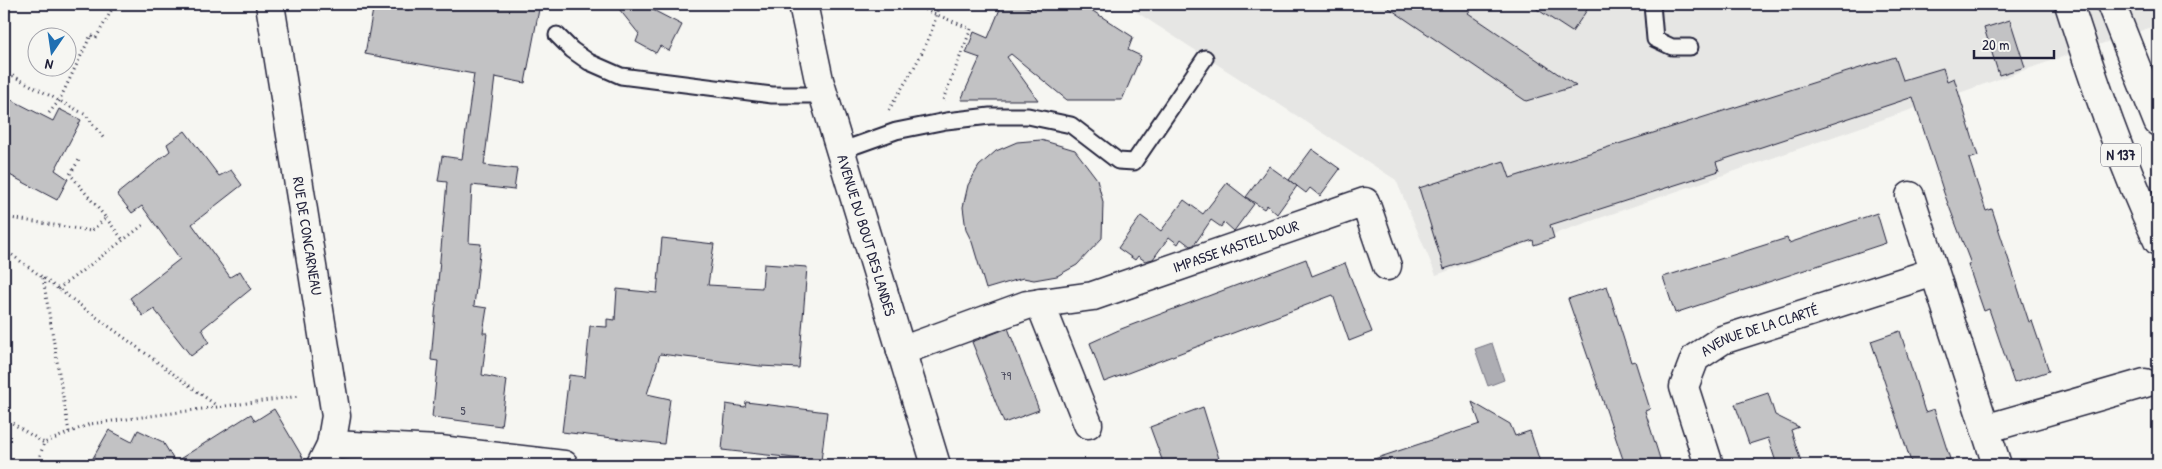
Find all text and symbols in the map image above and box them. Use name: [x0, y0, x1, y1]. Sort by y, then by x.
north arrow: [28, 28, 78, 78]
scale bar: [1974, 28, 2054, 60]
text: 20 m: [1982, 34, 2009, 55]
text: N: [43, 55, 55, 75]
road number: N 137: [2101, 144, 2141, 166]
street label: AVENUE DU BOUT DES LANDES: [832, 152, 901, 319]
street label: RUE DE CONCARNEAU: [288, 175, 327, 297]
street label: IMPASSE KASTELL DOUR: [1170, 215, 1302, 278]
street label: AVENUE DE LA CLARTÉ: [1696, 299, 1821, 361]
house number: 79: [1001, 367, 1012, 384]
house number: 5: [460, 402, 466, 419]

